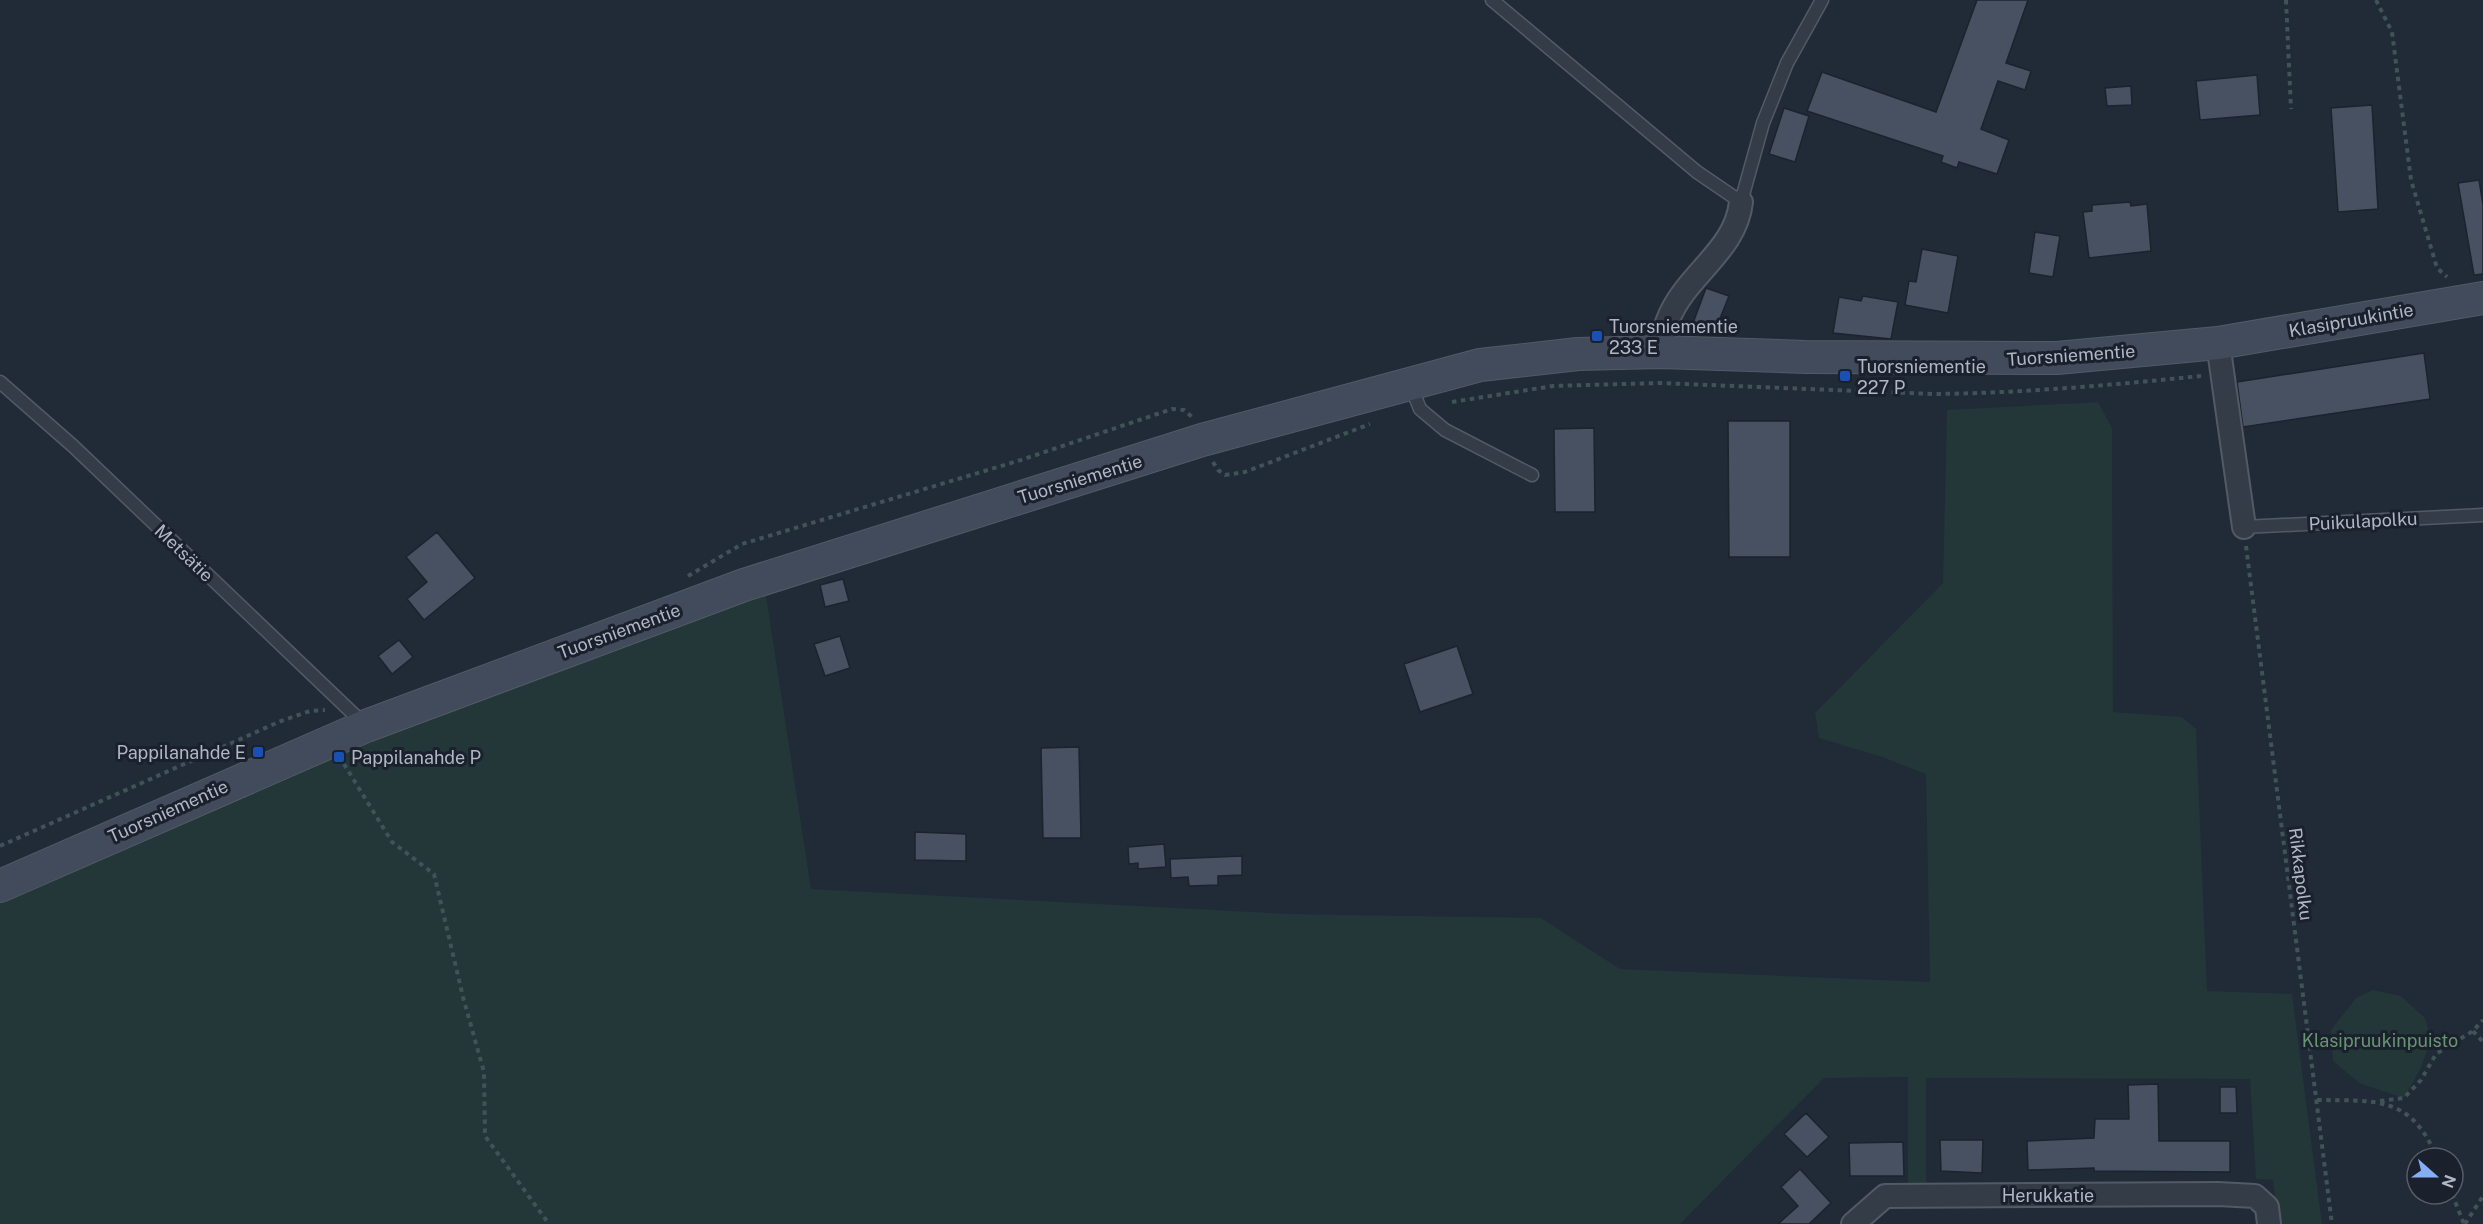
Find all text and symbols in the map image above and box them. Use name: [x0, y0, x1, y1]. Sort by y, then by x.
street label: Klasipruukintie: [2287, 299, 2415, 341]
place label: Tuorsniementie 233 E: [1609, 316, 1738, 358]
marker: Tuorsniementie 233 E: [1590, 329, 1604, 343]
street label: Tuorsniementie: [2006, 340, 2136, 370]
place label: Tuorsniementie 227 P: [1857, 356, 1986, 398]
marker: Tuorsniementie 227 P: [1838, 369, 1852, 383]
street label: Tuorsniementie: [1015, 450, 1145, 508]
street label: Puikulapolku: [2308, 508, 2418, 534]
street label: Metsätie: [150, 520, 218, 586]
street label: Tuorsniementie: [555, 599, 683, 663]
place label: Pappilanahde E: [116, 742, 246, 763]
marker: Pappilanahde E: [251, 745, 265, 759]
place label: Pappilanahde P: [351, 747, 481, 768]
marker: Pappilanahde P: [332, 750, 346, 764]
street label: Tuorsniementie: [105, 775, 231, 847]
street label: Rikkapolku: [2285, 826, 2317, 922]
park label: Klasipruukinpuisto: [2302, 1030, 2458, 1051]
north arrow: [2405, 1146, 2465, 1206]
text: N: [2437, 1172, 2460, 1190]
street label: Herukkatie: [2002, 1185, 2094, 1206]

